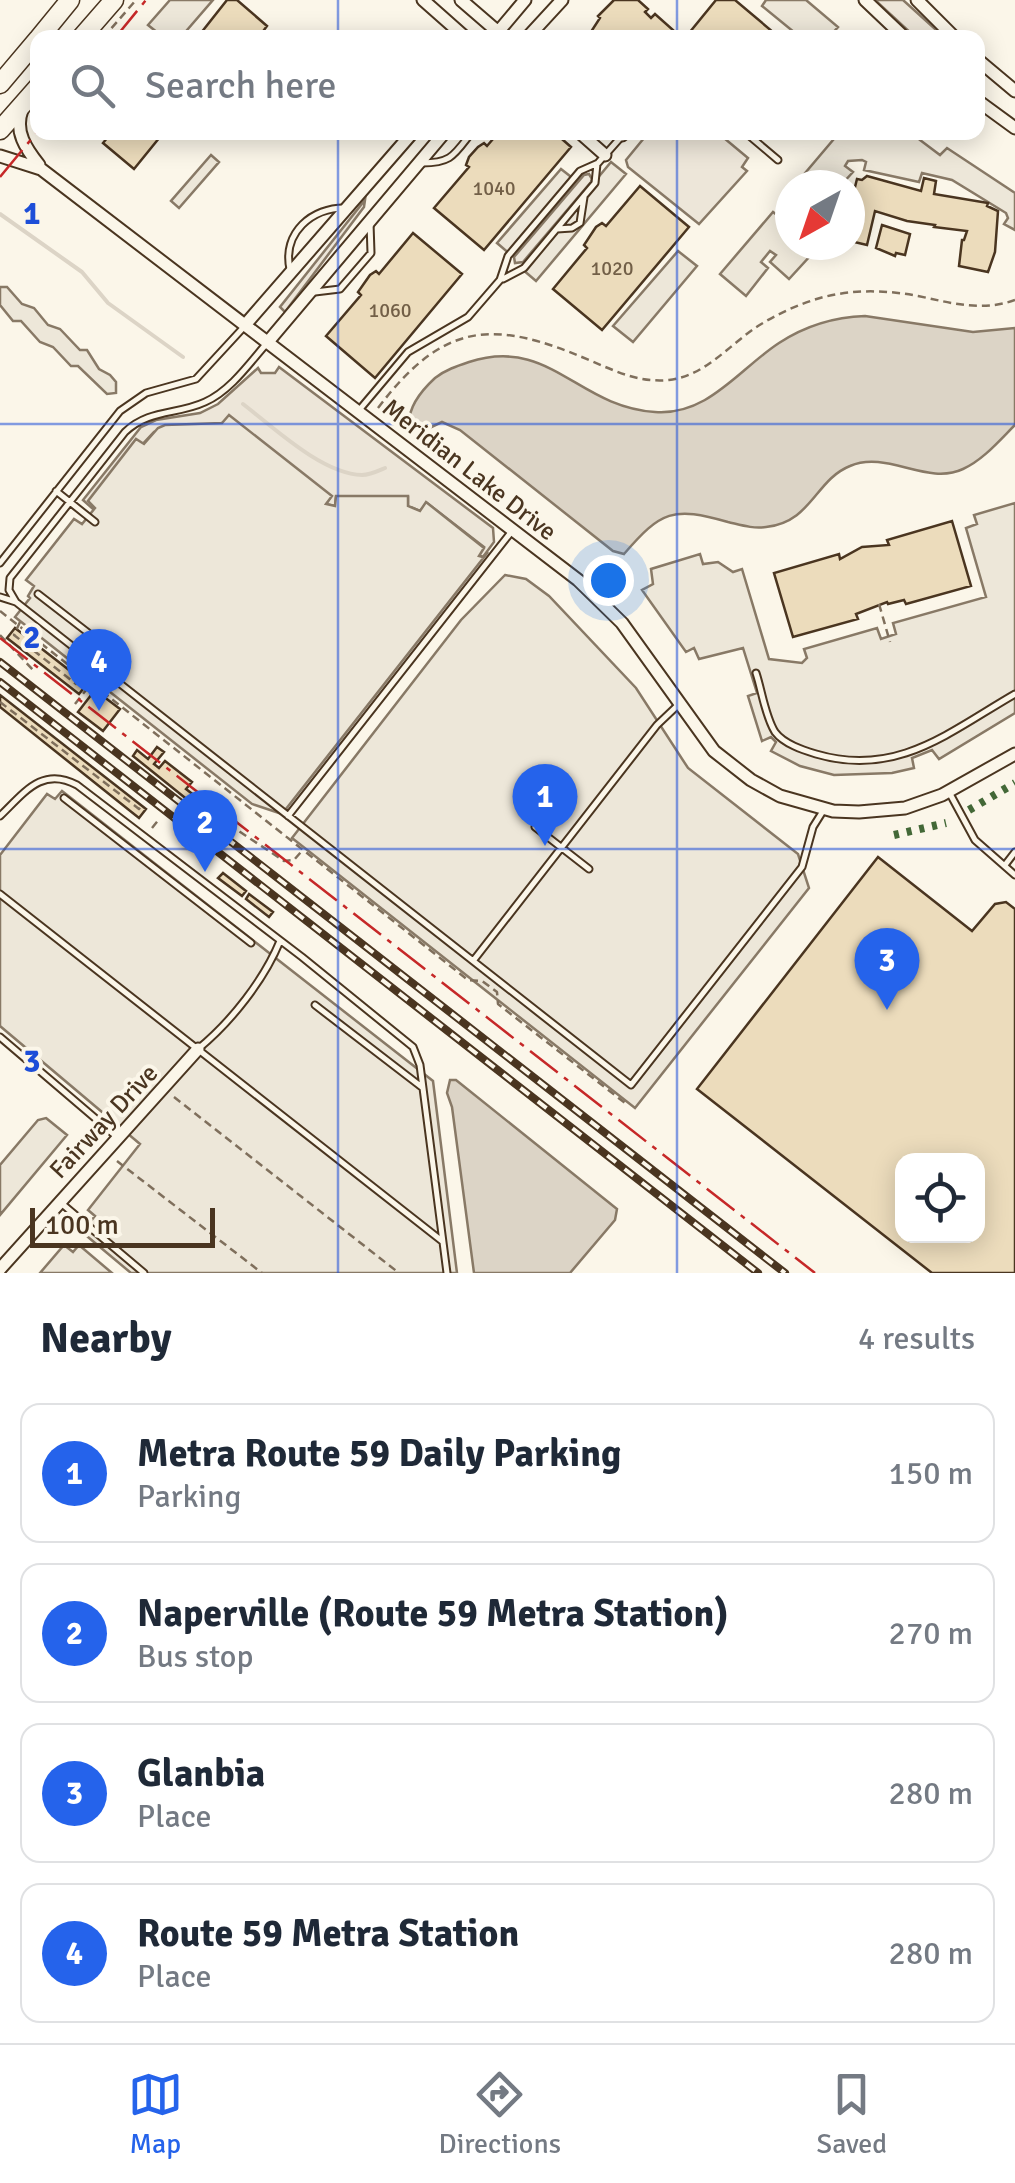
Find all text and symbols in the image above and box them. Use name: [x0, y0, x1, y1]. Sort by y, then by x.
search box: [30, 30, 985, 140]
icon: search: [65, 58, 120, 113]
text: Search here: [145, 62, 337, 109]
north arrow: [775, 170, 865, 260]
house number: 1040: [472, 176, 516, 201]
text: 1: [23, 194, 41, 233]
house number: 1020: [590, 256, 634, 281]
house number: 1060: [368, 298, 412, 323]
street label: Meridian Lake Drive: [376, 392, 563, 547]
your location: [583, 555, 634, 606]
text: 2: [23, 618, 41, 657]
pin: 4: [66, 628, 132, 711]
pin: 1: [512, 764, 578, 846]
pin: 2: [172, 790, 238, 872]
pin: 3: [854, 928, 920, 1010]
text: 3: [23, 1042, 41, 1081]
street label: Fairway Drive: [43, 1058, 164, 1185]
map controls: [895, 1153, 985, 1243]
button: locate: [895, 1153, 985, 1243]
scale bar: [30, 1203, 215, 1248]
text: 100 m: [45, 1208, 119, 1242]
text: Nearby: [40, 1313, 172, 1364]
text: 4 results: [858, 1319, 975, 1358]
text: Metra Route 59 Daily Parking: [137, 1430, 621, 1477]
text: 1: [66, 1454, 83, 1493]
text: 150 m: [889, 1454, 973, 1493]
text: Parking: [137, 1477, 241, 1516]
text: Naperville (Route 59 Metra Station): [137, 1590, 728, 1637]
text: 2: [66, 1614, 83, 1653]
text: 270 m: [889, 1614, 973, 1653]
text: Bus stop: [137, 1637, 253, 1676]
text: Glanbia: [137, 1750, 265, 1797]
text: 3: [66, 1774, 83, 1813]
text: 280 m: [889, 1774, 973, 1813]
text: Place: [137, 1797, 212, 1836]
text: Route 59 Metra Station: [137, 1910, 519, 1957]
text: 4: [66, 1934, 83, 1973]
text: 280 m: [889, 1934, 973, 1973]
text: Place: [137, 1957, 212, 1996]
tab: Map: [128, 2067, 183, 2161]
tab: Directions: [439, 2067, 561, 2161]
tab: Saved: [817, 2067, 887, 2161]

